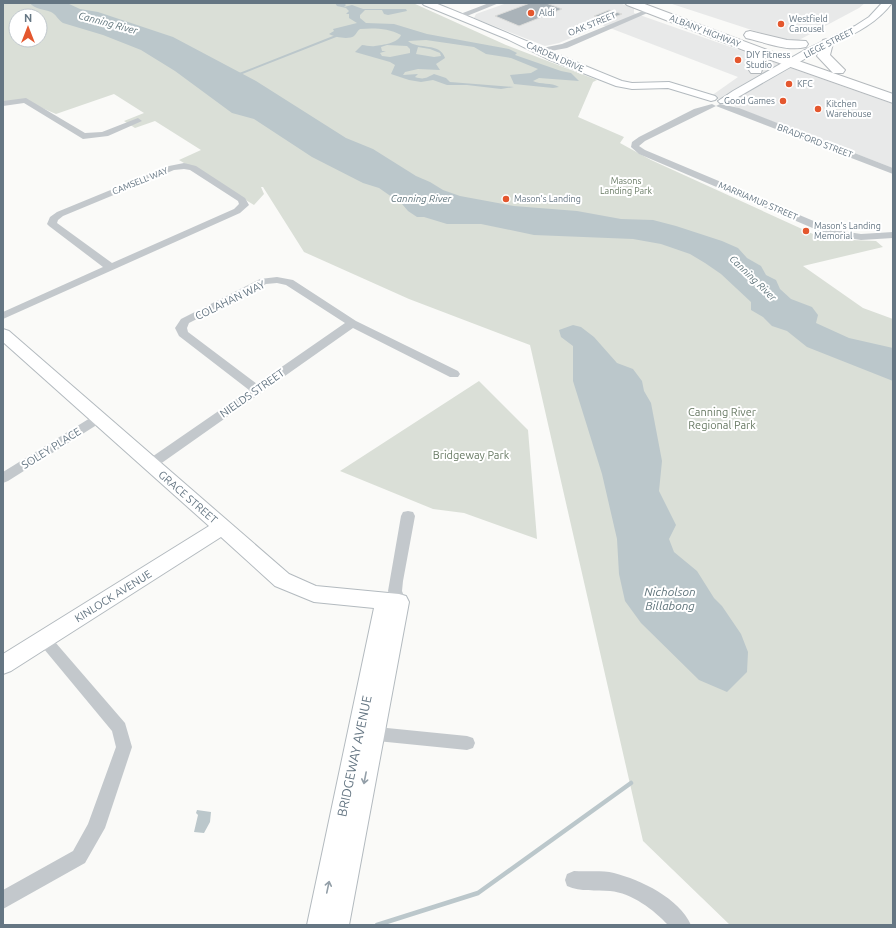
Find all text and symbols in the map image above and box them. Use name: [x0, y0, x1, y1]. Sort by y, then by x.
north arrow: [8, 8, 48, 48]
marker: Aldi: [526, 8, 536, 18]
place label: Aldi: [539, 8, 555, 18]
water label: Canning River: [77, 10, 140, 36]
street label: OAK STREET: [567, 10, 617, 38]
text: N: [24, 12, 32, 24]
street label: ALBANY HIGHWAY: [668, 13, 743, 49]
place label: Westfield Carousel: [789, 14, 828, 34]
marker: Westfield Carousel: [776, 19, 786, 29]
street label: LIEGE STREET: [802, 26, 856, 60]
street label: CARDEN DRIVE: [525, 40, 585, 74]
place label: DIY Fitness Studio: [746, 50, 790, 70]
marker: DIY Fitness Studio: [733, 55, 743, 65]
marker: KFC: [784, 79, 794, 89]
place label: KFC: [797, 79, 813, 89]
place label: Good Games: [724, 96, 775, 106]
marker: Good Games: [778, 96, 788, 106]
place label: Kitchen Warehouse: [826, 99, 872, 119]
marker: Kitchen Warehouse: [813, 104, 823, 114]
street label: BRADFORD STREET: [776, 122, 854, 160]
street label: CAMSELL WAY: [111, 165, 170, 197]
park label: Masons Landing Park: [600, 176, 652, 196]
street label: MARRIAMUP STREET: [717, 180, 799, 222]
water label: Canning River: [391, 193, 452, 204]
marker: Mason's Landing: [501, 194, 511, 204]
place label: Mason's Landing: [514, 194, 581, 204]
place label: Mason's Landing Memorial: [814, 221, 881, 241]
marker: Mason's Landing Memorial: [801, 226, 811, 236]
water label: Canning River: [727, 253, 779, 304]
street label: COLAHAN WAY: [193, 278, 267, 322]
street label: NIELDS STREET: [218, 366, 286, 420]
park label: Canning River Regional Park: [688, 406, 757, 431]
street label: SOLEY PLACE: [19, 425, 83, 471]
park label: Bridgeway Park: [433, 449, 510, 461]
street label: GRACE STREET: [156, 468, 220, 526]
street label: KINLOCK AVENUE: [72, 567, 154, 625]
water label: Nicholson Billabong: [644, 585, 696, 612]
street label: BRIDGEWAY AVENUE: [334, 694, 374, 818]
one-way arrow: [361, 771, 369, 784]
one-way arrow: [324, 881, 332, 894]

